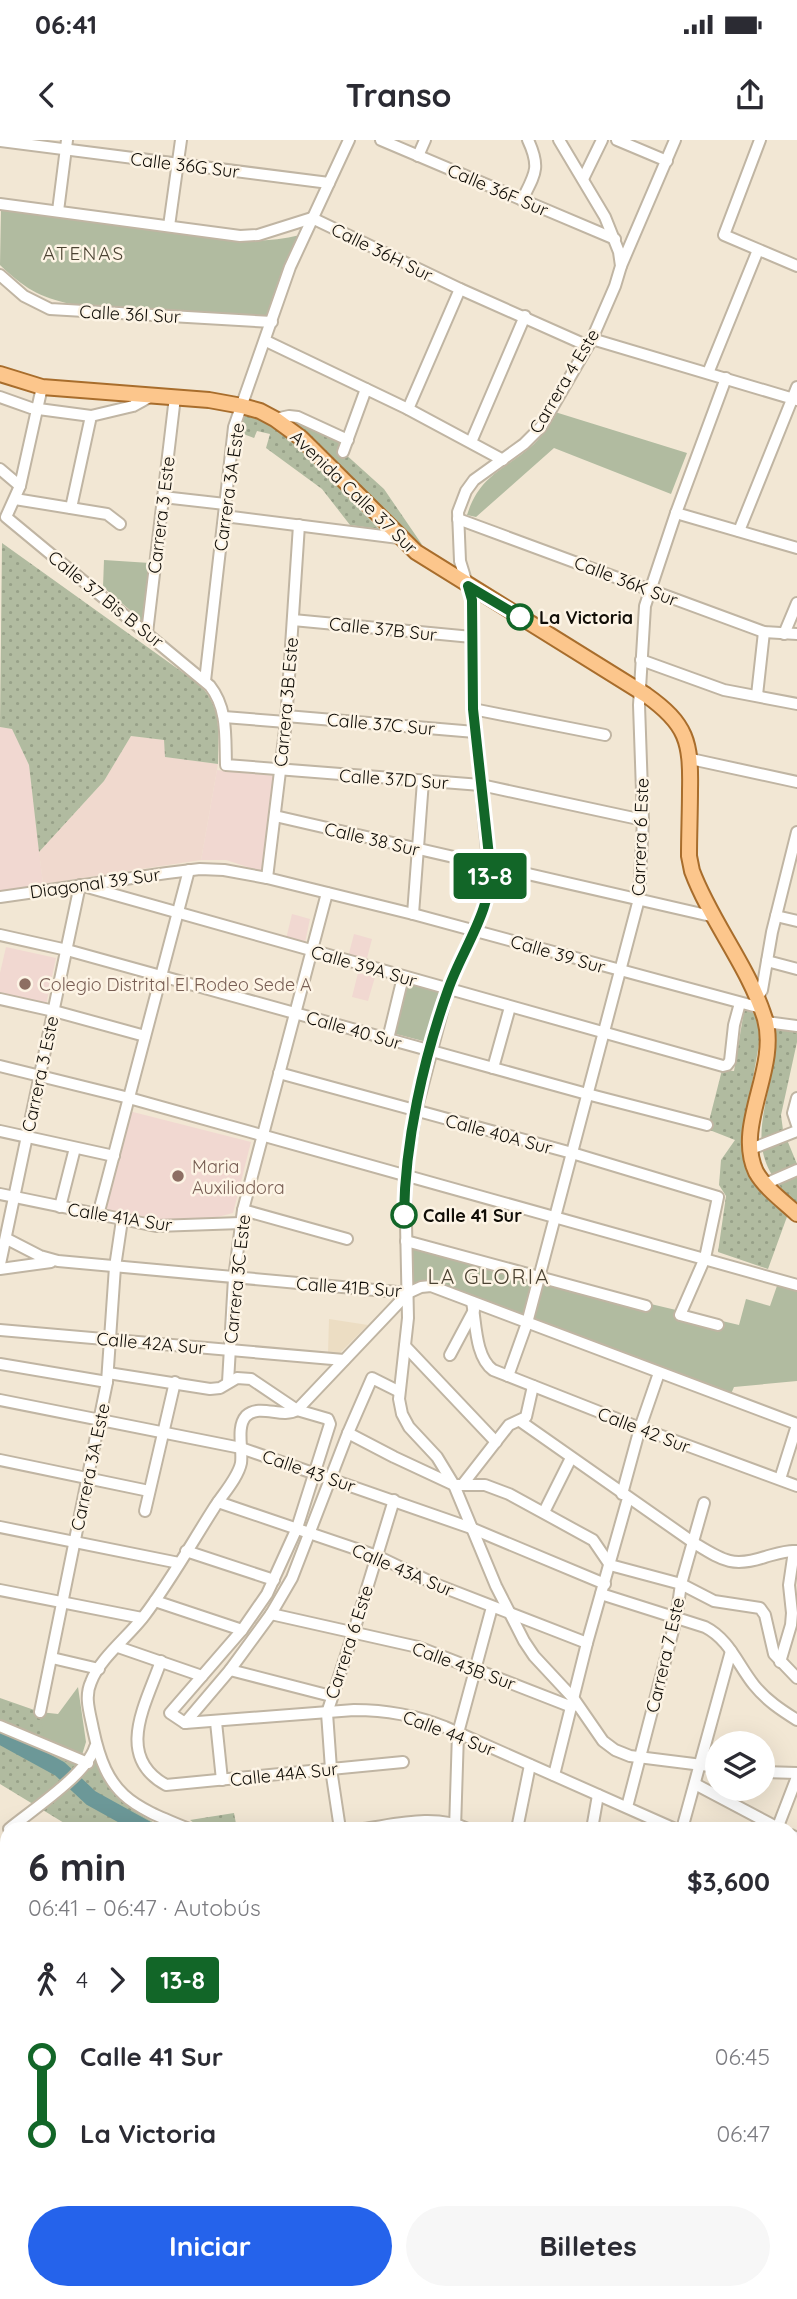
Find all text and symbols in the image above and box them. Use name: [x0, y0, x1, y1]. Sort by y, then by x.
text: 06:41: [35, 8, 97, 41]
text: Transo: [345, 75, 452, 115]
icon: back: [28, 76, 66, 114]
icon: share: [731, 76, 769, 114]
street label: Calle 36G Sur: [129, 147, 241, 183]
street label: Calle 36F Sur: [444, 158, 552, 222]
street label: Calle 36H Sur: [327, 218, 437, 287]
district label: ATENAS: [43, 241, 125, 265]
street label: Calle 36I Sur: [79, 300, 181, 328]
street label: Carrera 4 Este: [524, 324, 604, 438]
street label: Carrera 3A Este: [209, 421, 249, 553]
street label: Avenida Calle 37 Sur: [285, 425, 423, 559]
street label: Carrera 3 Este: [142, 455, 180, 575]
street label: Calle 37 Bis B Sur: [43, 545, 169, 653]
street label: Calle 36K Sur: [571, 551, 681, 611]
marker: La Victoria: [507, 604, 533, 630]
place label: La Victoria: [539, 606, 633, 629]
street label: Calle 37B Sur: [328, 612, 438, 646]
street label: Carrera 3B Este: [269, 636, 303, 768]
street label: Calle 37C Sur: [326, 708, 436, 740]
street label: Calle 37D Sur: [339, 764, 450, 794]
street label: Carrera 6 Este: [626, 777, 654, 897]
street label: Calle 38 Sur: [322, 817, 422, 861]
line badge: 13-8: [441, 853, 539, 899]
text: 13-8: [468, 861, 512, 891]
street label: Diagonal 39 Sur: [28, 862, 162, 904]
street label: Calle 39 Sur: [508, 930, 608, 979]
street label: Calle 39A Sur: [308, 940, 420, 992]
place label: Colegio Distrital El Rodeo Sede A: [39, 973, 312, 996]
marker: Colegio Distrital El Rodeo Sede A: [17, 976, 33, 992]
street label: Calle 40 Sur: [304, 1005, 404, 1055]
street label: Carrera 3 Este: [16, 1014, 64, 1134]
street label: Calle 40A Sur: [443, 1109, 555, 1159]
place label: Maria Auxiliadora: [192, 1155, 285, 1199]
marker: Maria Auxiliadora: [170, 1168, 186, 1184]
street label: Calle 41A Sur: [66, 1197, 174, 1237]
marker: Calle 41 Sur: [391, 1202, 417, 1228]
place label: Calle 41 Sur: [423, 1204, 522, 1227]
street label: Carrera 3C Este: [219, 1213, 255, 1345]
district label: LA GLORIA: [427, 1263, 551, 1289]
street label: Calle 41B Sur: [295, 1272, 403, 1302]
street label: Calle 42A Sur: [96, 1327, 206, 1359]
street label: Carrera 3A Este: [65, 1401, 115, 1533]
street label: Calle 42 Sur: [594, 1402, 694, 1458]
street label: Calle 43 Sur: [259, 1444, 359, 1498]
street label: Calle 43A Sur: [349, 1538, 458, 1602]
street label: Carrera 6 Este: [320, 1582, 378, 1702]
street label: Carrera 7 Este: [641, 1595, 689, 1715]
street label: Calle 43B Sur: [409, 1637, 519, 1695]
street label: Calle 44 Sur: [400, 1705, 498, 1761]
map controls: [705, 1731, 775, 1801]
button: layers: [705, 1731, 775, 1801]
street label: Calle 44A Sur: [229, 1757, 339, 1791]
text: 6 min: [28, 1843, 126, 1891]
text: $3,600: [687, 1865, 770, 1898]
text: 06:41 – 06:47 · Autobús: [28, 1893, 261, 1922]
icon: walk: [28, 1961, 66, 1999]
icon: forward: [98, 1961, 136, 1999]
text: 4: [76, 1965, 88, 1994]
text: 13-8: [160, 1965, 205, 1995]
text: Calle 41 Sur: [80, 2040, 223, 2073]
text: 06:45: [715, 2042, 770, 2071]
text: La Victoria: [80, 2117, 216, 2150]
text: 06:47: [716, 2119, 770, 2148]
button: Iniciar: [28, 2206, 392, 2286]
button: Billetes: [406, 2206, 770, 2286]

